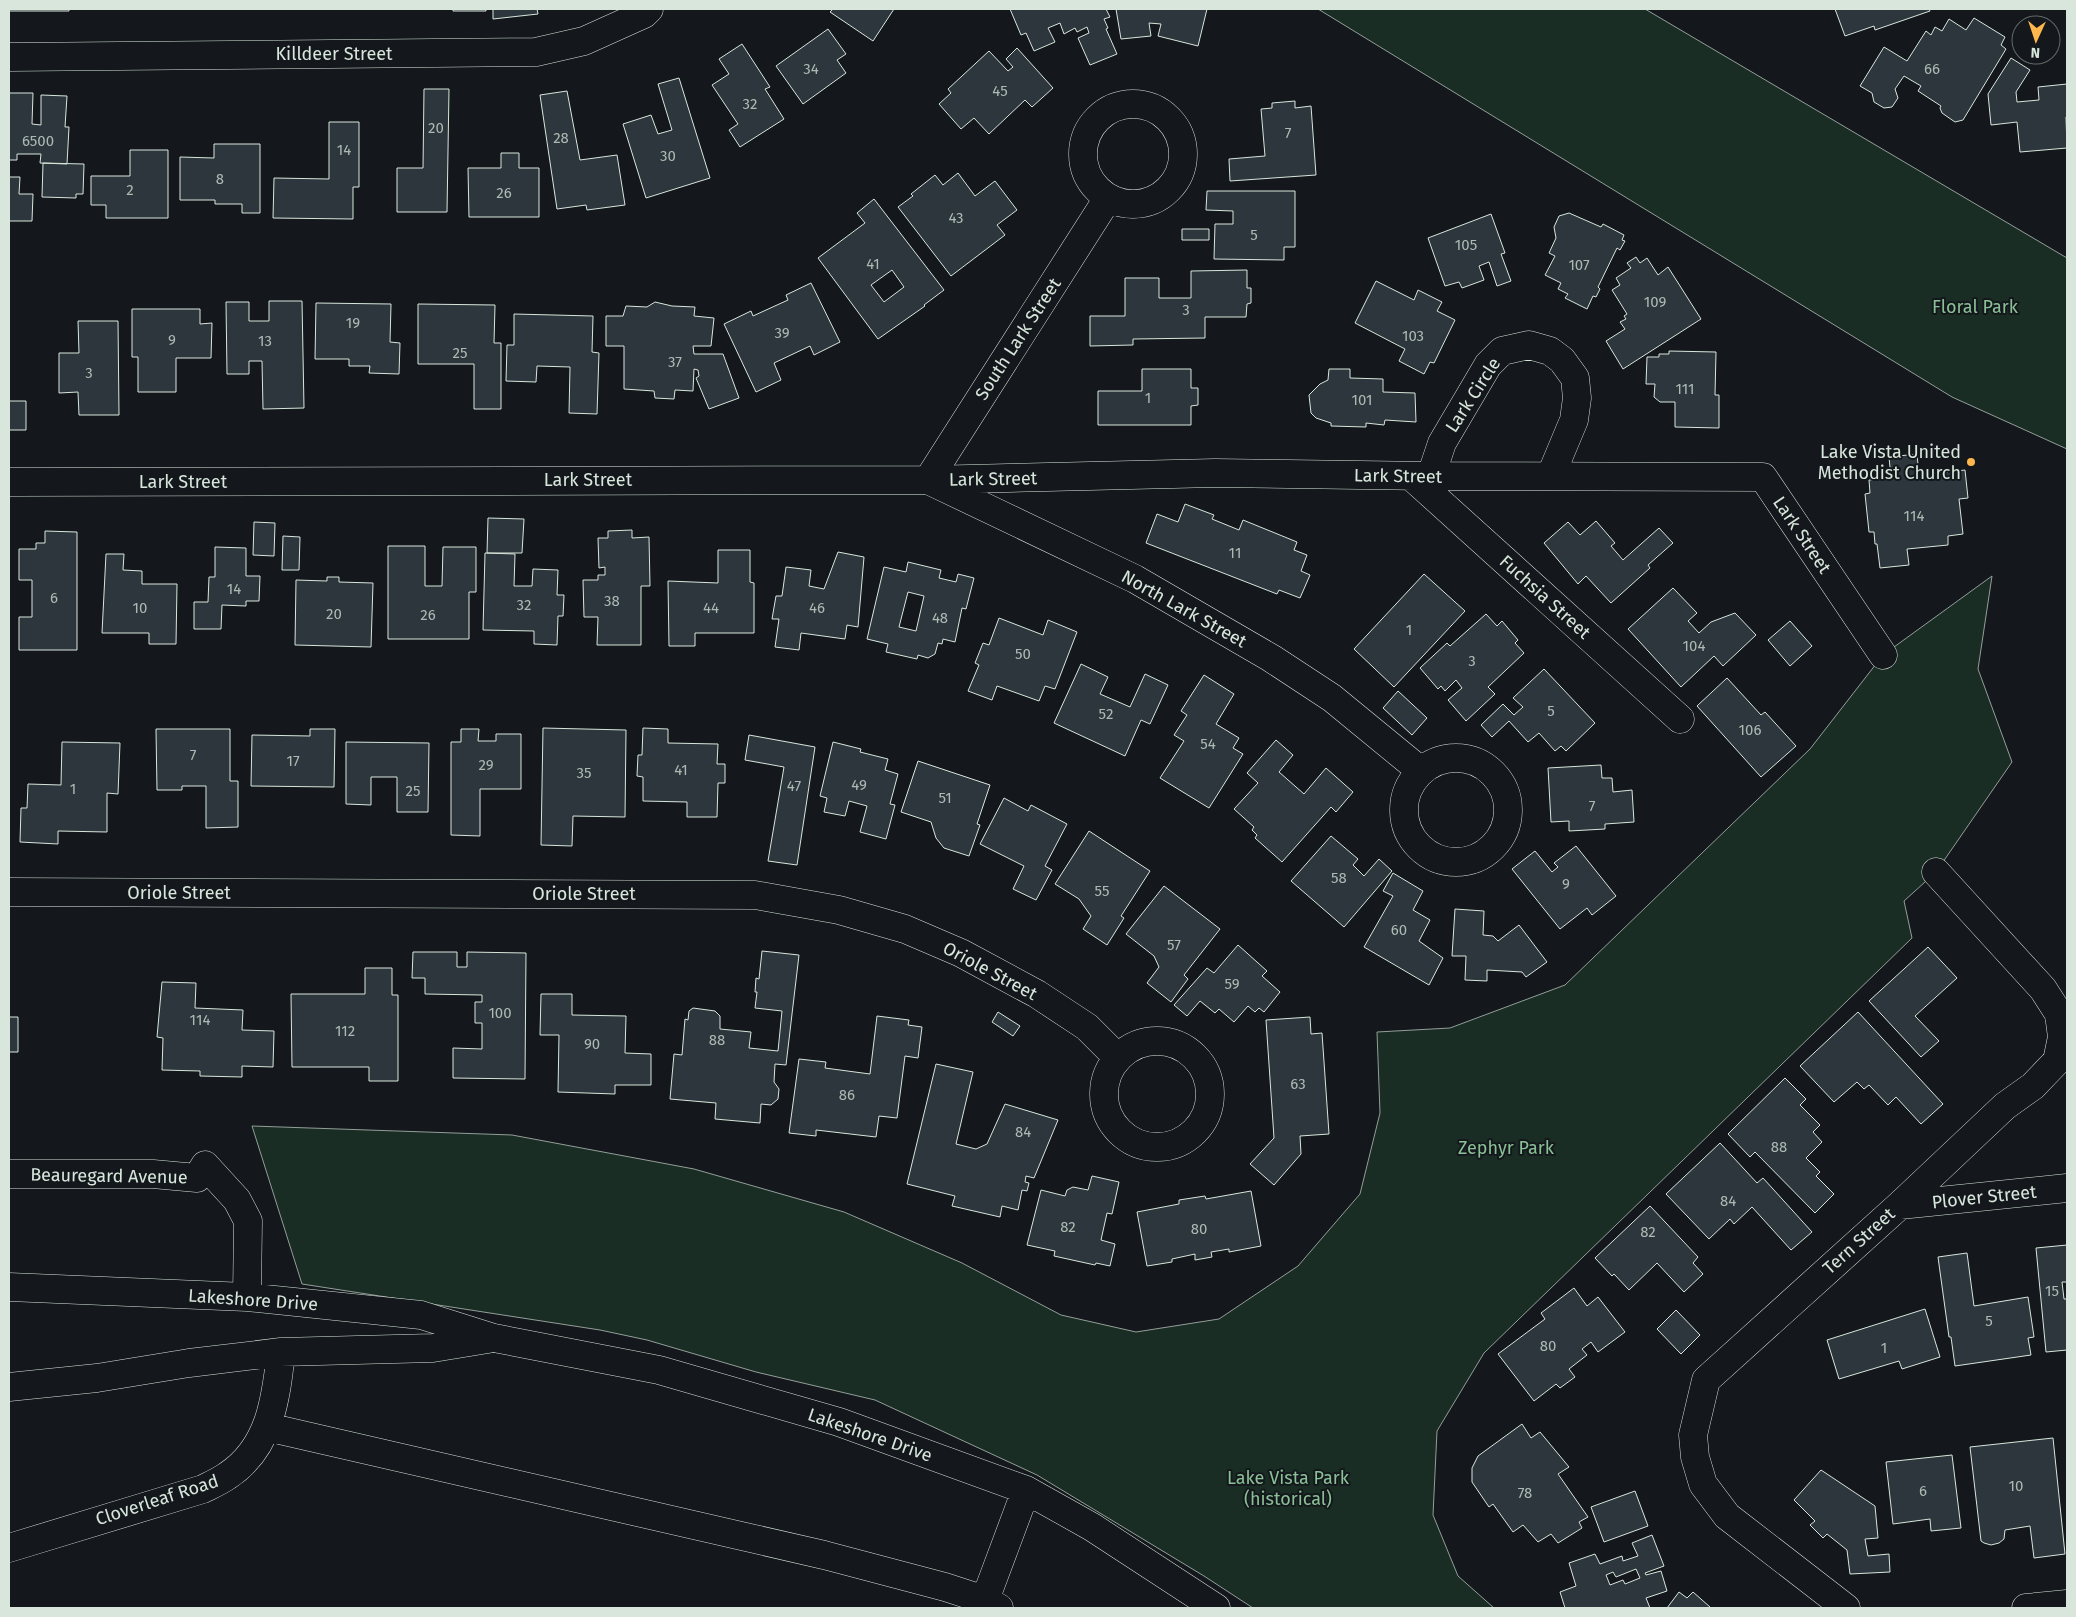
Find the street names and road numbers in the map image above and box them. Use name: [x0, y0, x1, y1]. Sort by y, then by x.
street label: Killdeer Street: [275, 43, 393, 65]
street label: South Lark Street: [970, 273, 1066, 404]
street label: Lark Circle: [1441, 354, 1505, 436]
street label: Lark Street: [1354, 464, 1443, 488]
street label: Lark Street: [949, 467, 1038, 491]
street label: Lark Street: [544, 469, 633, 491]
street label: Lark Street: [139, 471, 228, 493]
street label: Lark Street: [1768, 492, 1836, 578]
street label: Fuchsia Street: [1495, 550, 1595, 644]
street label: North Lark Street: [1117, 565, 1251, 653]
street label: Oriole Street: [127, 882, 231, 904]
street label: Oriole Street: [532, 883, 636, 905]
street label: Oriole Street: [939, 937, 1041, 1005]
street label: Beauregard Avenue: [30, 1164, 188, 1188]
street label: Plover Street: [1931, 1181, 2038, 1213]
street label: Tern Street: [1818, 1203, 1900, 1279]
street label: Lakeshore Drive: [187, 1284, 319, 1316]
street label: Lakeshore Drive: [805, 1403, 935, 1467]
street label: Cloverleaf Road: [93, 1470, 221, 1530]

